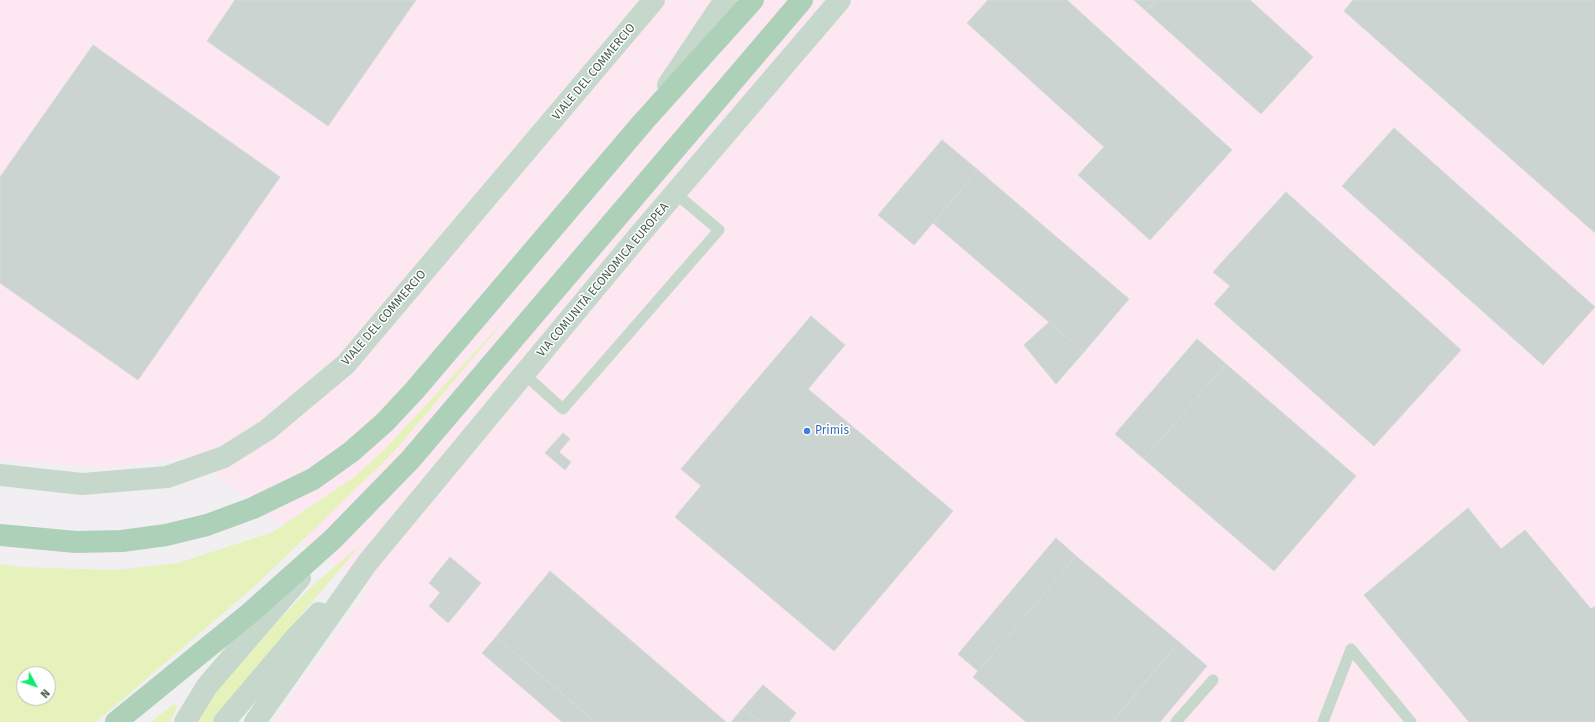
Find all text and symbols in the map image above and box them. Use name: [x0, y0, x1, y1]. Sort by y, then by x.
street label: VIALE DEL COMMERCIO: [549, 21, 639, 123]
street label: VIA COMUNITÀ ECONOMICA EUROPEA: [534, 200, 672, 360]
street label: VIALE DEL COMMERCIO: [339, 267, 429, 369]
place label: Primis: [815, 424, 849, 438]
marker: Primis: [802, 426, 812, 436]
north arrow: [16, 666, 56, 706]
text: N: [37, 686, 52, 700]

